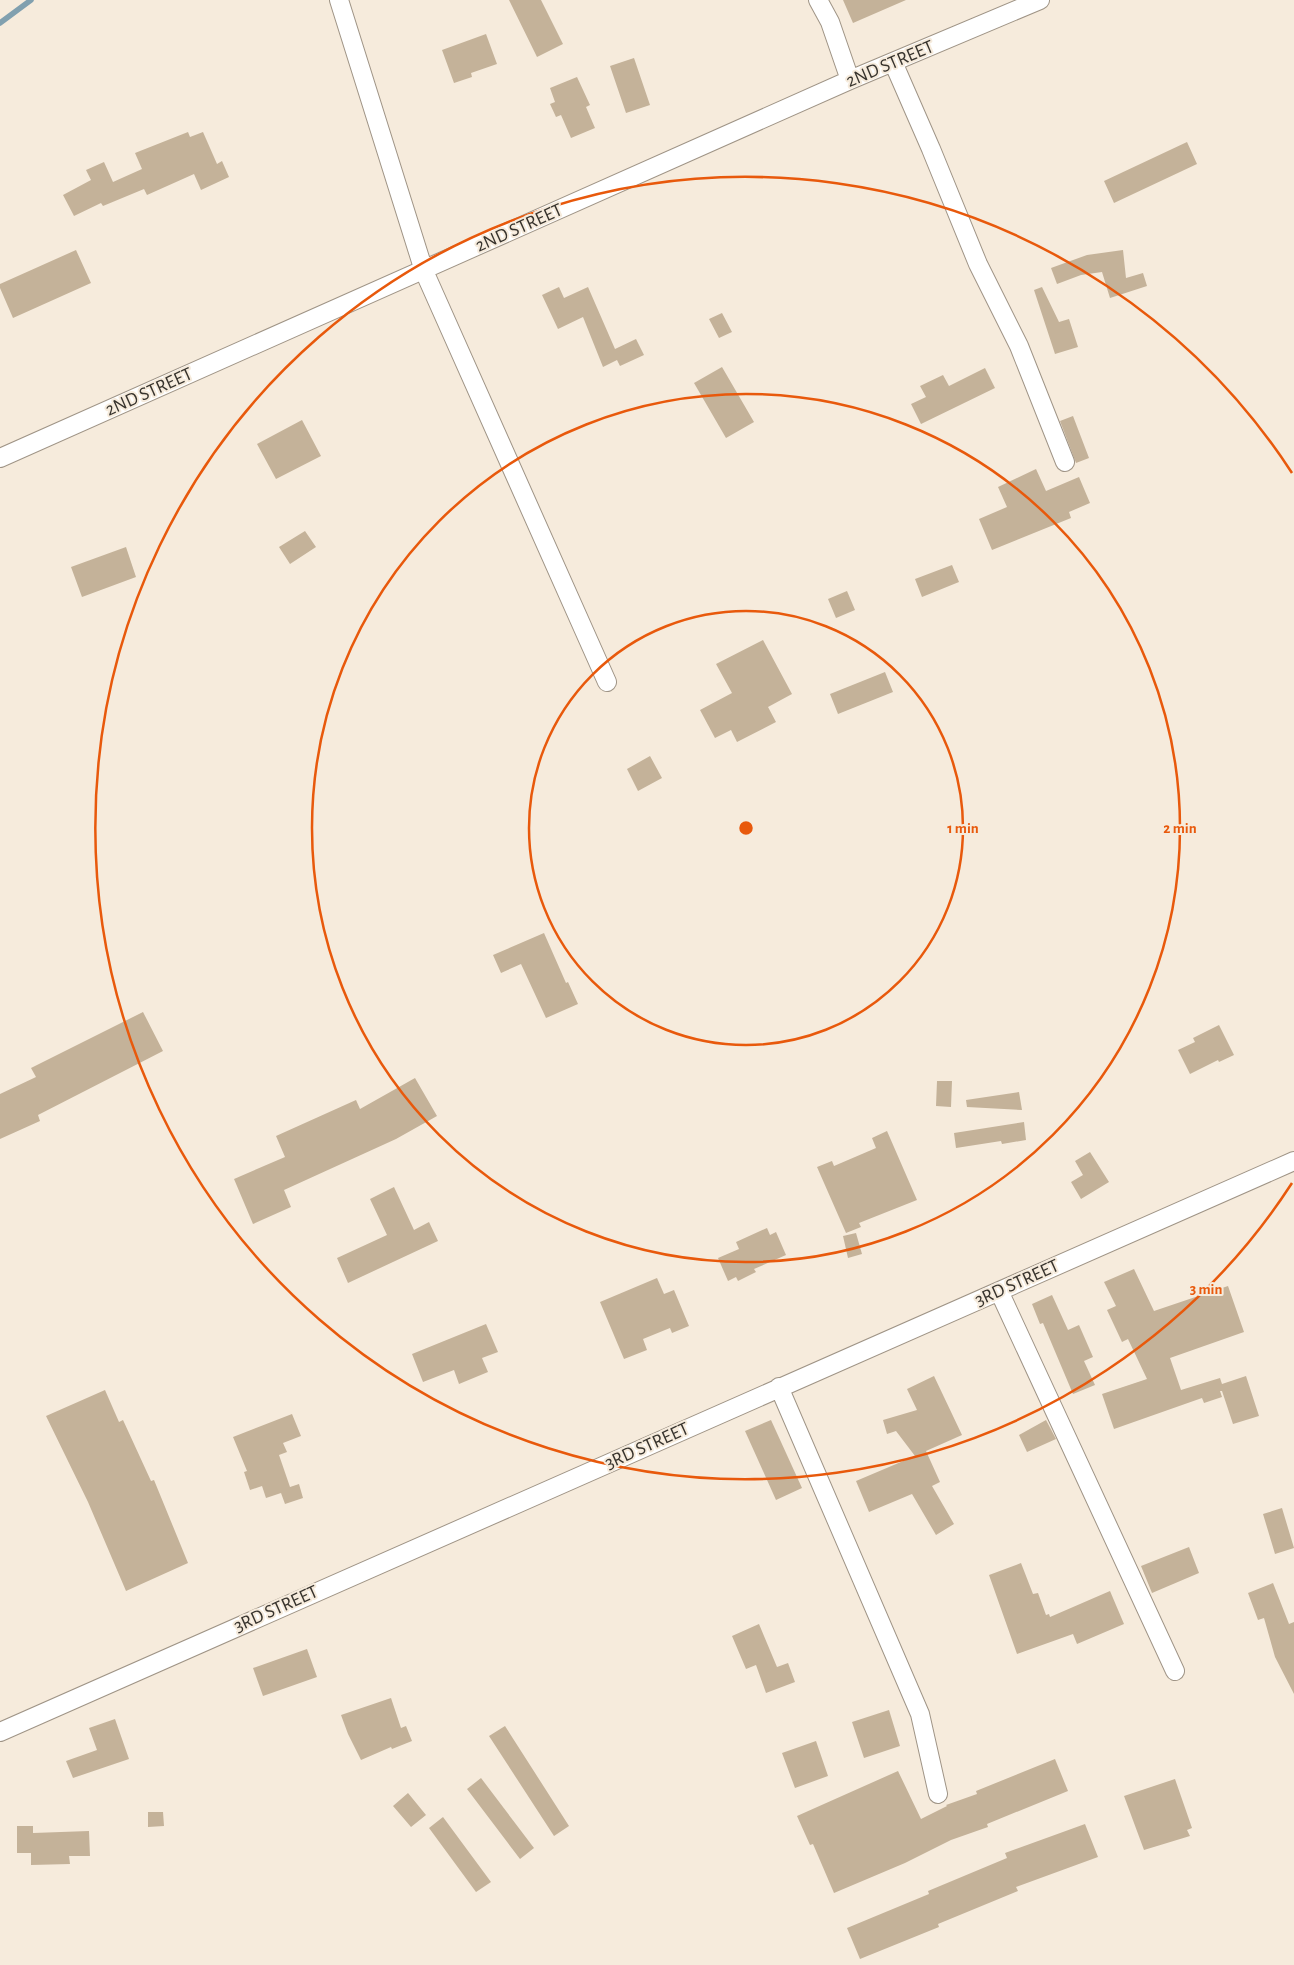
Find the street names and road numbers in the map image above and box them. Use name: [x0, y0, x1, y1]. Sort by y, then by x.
street label: 2ND STREET: [843, 37, 937, 91]
street label: 2ND STREET: [473, 200, 565, 256]
street label: 2ND STREET: [103, 364, 195, 420]
street label: 3RD STREET: [972, 1256, 1062, 1310]
street label: 3RD STREET: [602, 1419, 692, 1473]
street label: 3RD STREET: [231, 1582, 321, 1636]

